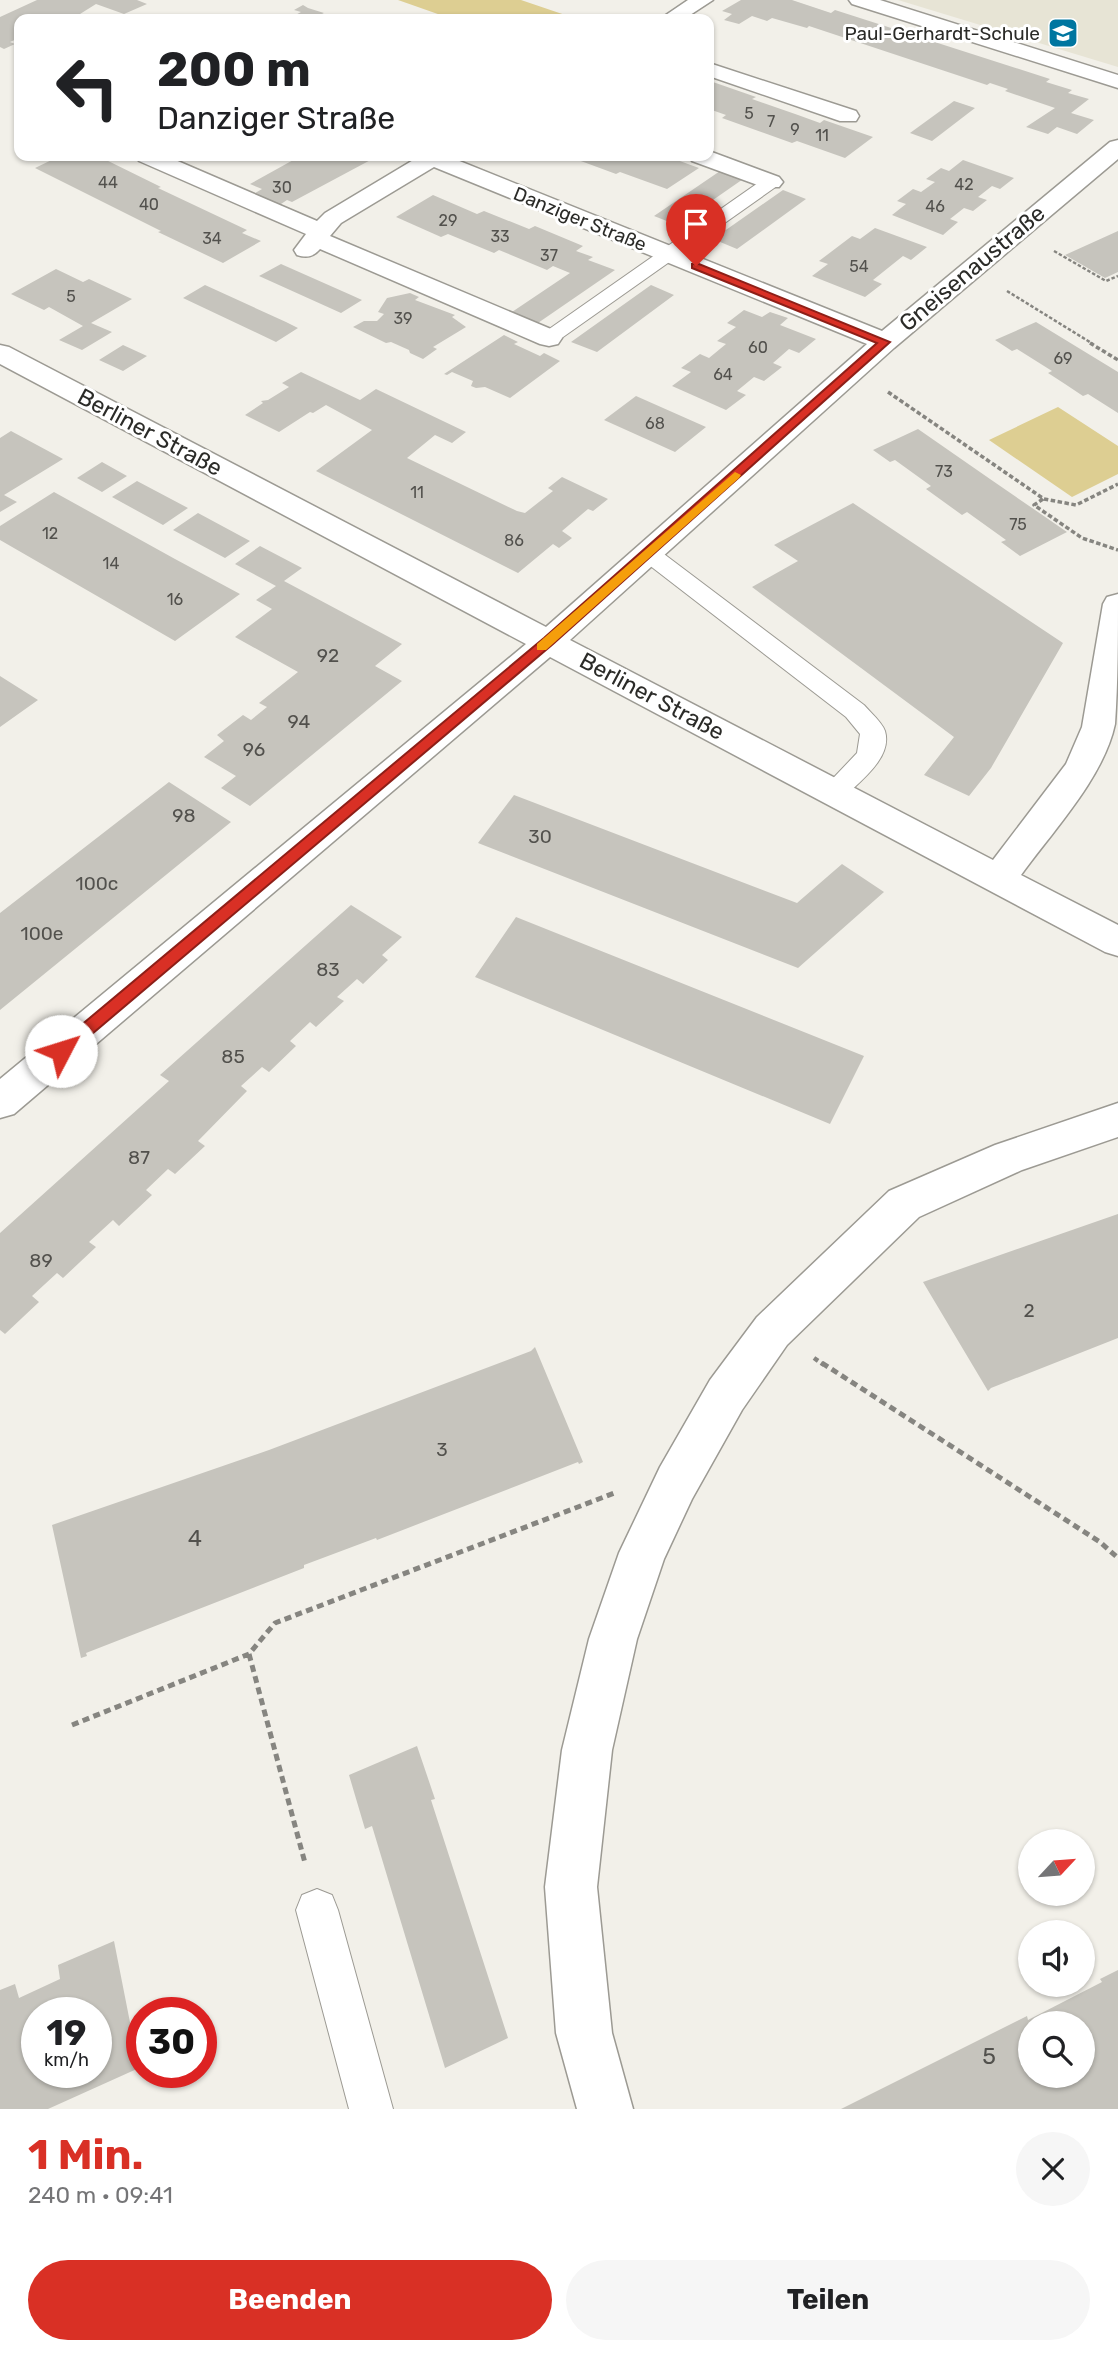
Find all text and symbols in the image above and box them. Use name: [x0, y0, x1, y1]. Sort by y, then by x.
school or university icon: Paul-Gerhardt-Schule: [1046, 16, 1080, 50]
place label: Paul-Gerhardt-Schule: [844, 22, 1040, 45]
text: 200 m: [157, 40, 311, 98]
icon: left: [42, 42, 133, 133]
text: Danziger Straße: [157, 99, 395, 137]
house number: 5: [744, 104, 754, 123]
house number: 7: [767, 112, 775, 131]
house number: 9: [790, 120, 800, 139]
house number: 11: [815, 126, 829, 145]
house number: 44: [98, 173, 118, 192]
house number: 42: [954, 175, 974, 194]
house number: 30: [272, 178, 292, 197]
street label: Danziger Straße: [510, 182, 650, 256]
pin: [666, 194, 726, 266]
house number: 40: [139, 195, 159, 214]
house number: 46: [925, 197, 945, 216]
street label: Gneisenaustraße: [893, 199, 1051, 337]
icon: arrive: [677, 205, 715, 243]
house number: 29: [439, 211, 457, 230]
house number: 33: [490, 227, 510, 246]
house number: 34: [202, 229, 222, 248]
house number: 37: [540, 246, 558, 265]
house number: 54: [849, 257, 869, 276]
house number: 5: [66, 287, 76, 306]
house number: 39: [393, 309, 413, 328]
house number: 60: [748, 338, 768, 357]
house number: 69: [1053, 349, 1073, 368]
house number: 64: [713, 365, 733, 384]
street label: Berliner Straße: [73, 382, 227, 482]
house number: 68: [645, 414, 665, 433]
house number: 73: [935, 462, 953, 481]
house number: 11: [410, 483, 424, 502]
house number: 75: [1009, 515, 1027, 534]
house number: 12: [42, 524, 58, 543]
house number: 86: [504, 531, 524, 550]
house number: 14: [103, 554, 119, 573]
house number: 16: [167, 590, 184, 609]
house number: 92: [317, 644, 339, 667]
street label: Berliner Straße: [575, 646, 729, 746]
house number: 94: [288, 710, 311, 733]
house number: 96: [243, 738, 265, 761]
house number: 98: [172, 804, 196, 827]
house number: 30: [528, 825, 552, 848]
house number: 100c: [76, 872, 118, 895]
house number: 100e: [21, 922, 63, 945]
house number: 83: [316, 958, 340, 981]
position arrow: [24, 1014, 98, 1088]
house number: 85: [221, 1045, 245, 1068]
house number: 87: [128, 1146, 150, 1169]
house number: 89: [29, 1249, 53, 1272]
house number: 2: [1023, 1299, 1035, 1322]
house number: 3: [436, 1438, 448, 1461]
house number: 4: [188, 1524, 202, 1552]
north arrow: [1018, 1829, 1096, 1906]
map controls: [1018, 1829, 1095, 2088]
button: sound: [1018, 1920, 1095, 1997]
speed limit sign: 30: [126, 1997, 217, 2088]
button: search: [1018, 2011, 1095, 2088]
text: 19: [47, 2012, 86, 2054]
house number: 5: [982, 2042, 996, 2070]
text: km/h: [44, 2049, 89, 2071]
text: 1 Min.: [28, 2130, 144, 2180]
button: close: [1016, 2132, 1090, 2206]
text: 240 m · 09:41: [28, 2181, 173, 2209]
button: Beenden: [28, 2260, 552, 2340]
button: Teilen: [566, 2260, 1090, 2340]

